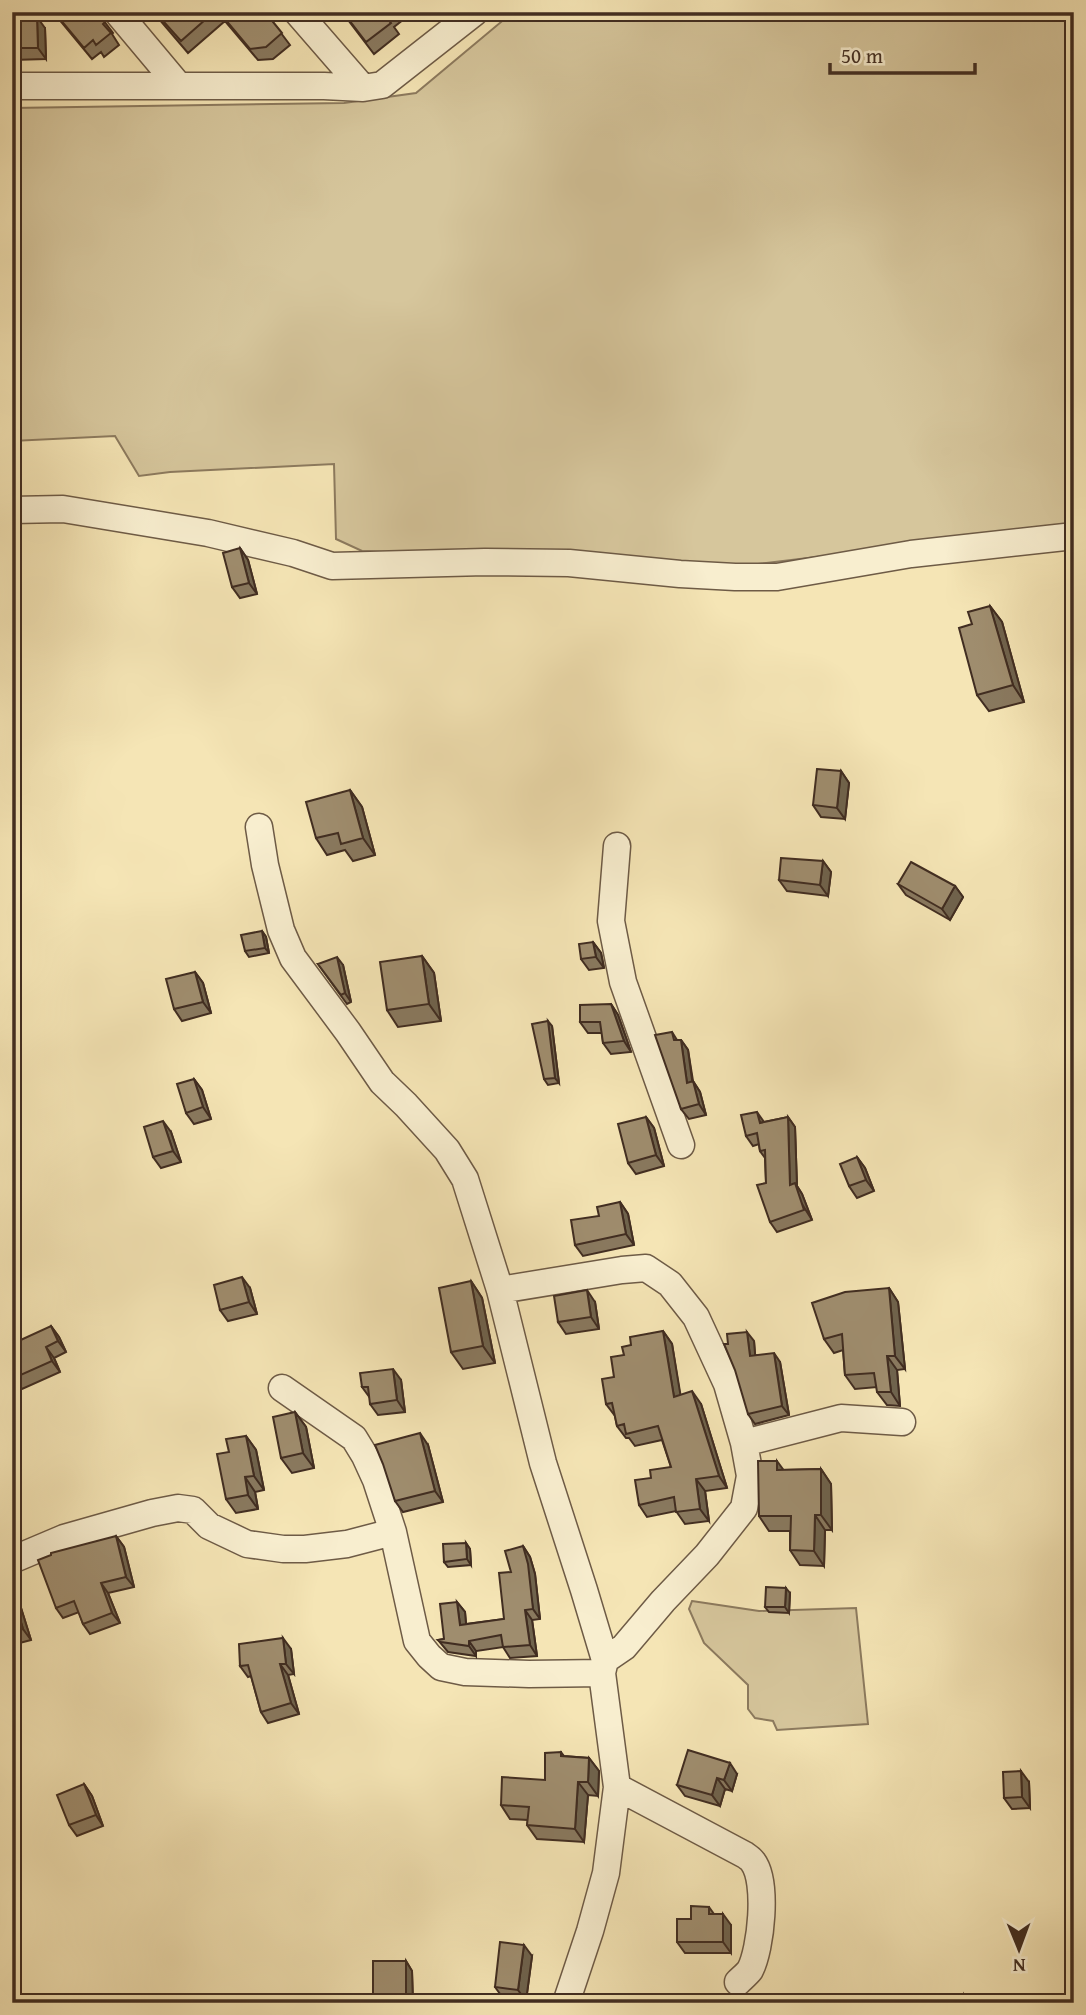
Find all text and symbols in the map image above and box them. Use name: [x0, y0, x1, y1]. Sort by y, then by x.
scale bar: [830, 32, 976, 76]
text: 50 m: [841, 40, 883, 71]
north arrow: [984, 1913, 1054, 1983]
text: N: [1012, 1952, 1026, 1980]

